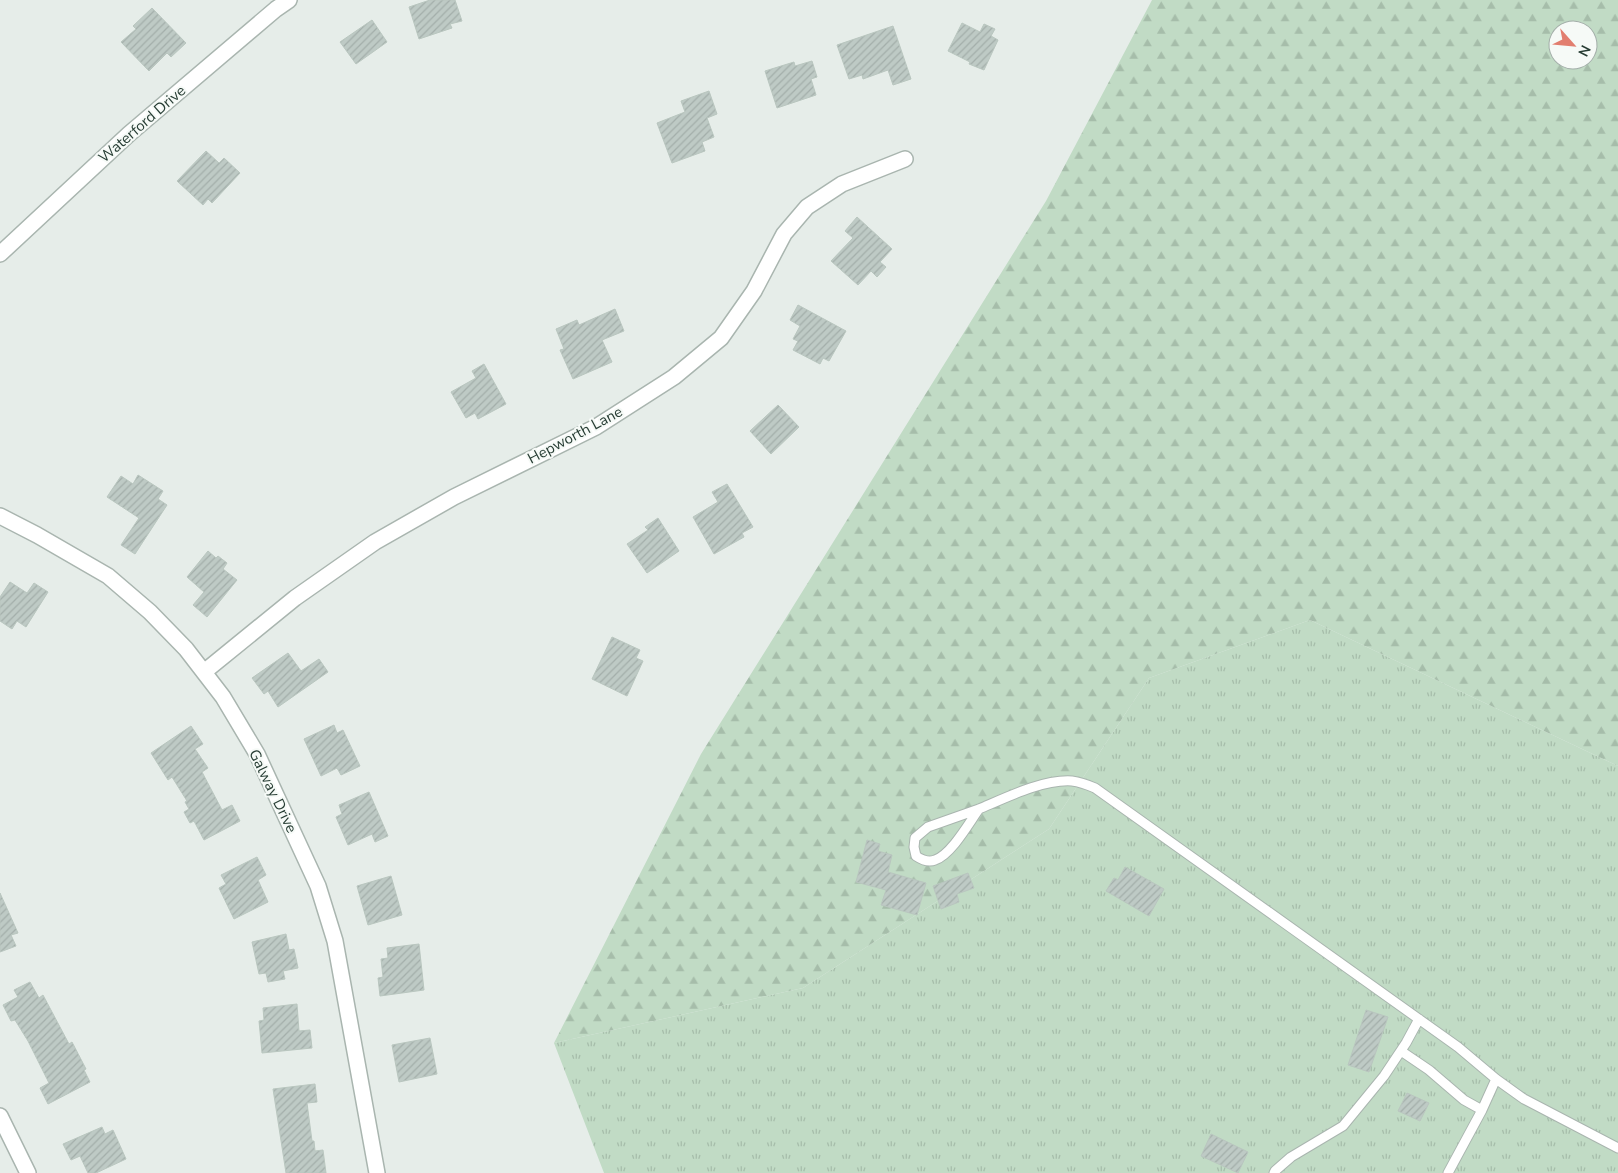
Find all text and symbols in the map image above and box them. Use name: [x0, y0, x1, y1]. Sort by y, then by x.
north arrow: [1548, 20, 1598, 70]
text: N: [1573, 42, 1595, 60]
street label: Waterford Drive: [94, 81, 190, 167]
street label: Hepworth Lane: [524, 402, 626, 468]
street label: Galway Drive: [244, 746, 302, 836]

